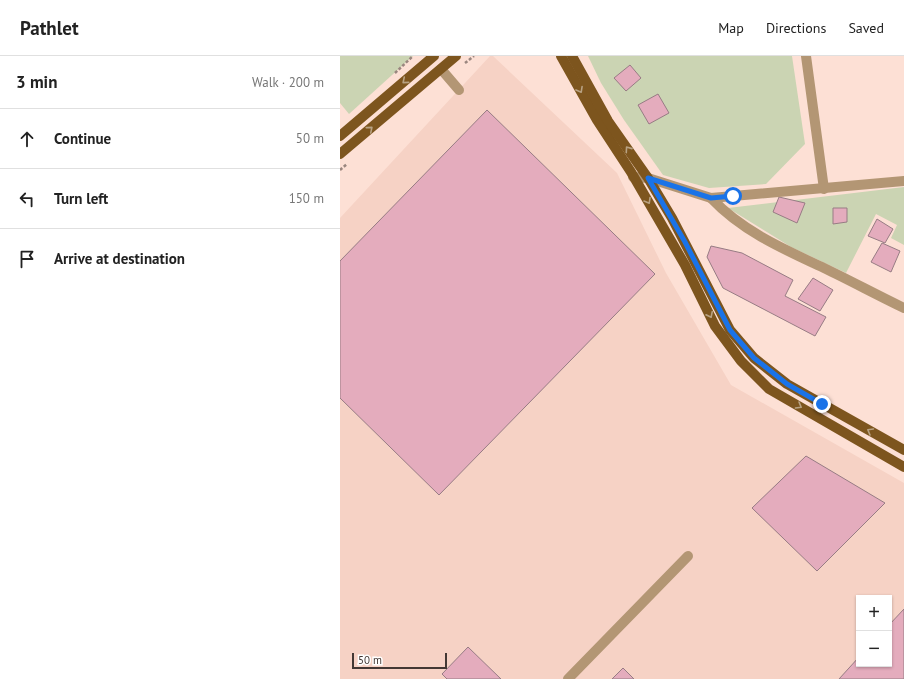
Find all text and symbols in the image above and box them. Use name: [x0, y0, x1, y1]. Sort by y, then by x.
text: Pathlet: [20, 16, 79, 40]
text: Map: [718, 19, 744, 37]
text: Directions: [766, 19, 826, 37]
text: Saved: [848, 19, 884, 37]
text: 3 min: [16, 71, 57, 93]
text: Walk · 200 m: [252, 74, 324, 91]
one-way arrow: [402, 77, 409, 84]
one-way arrow: [575, 86, 582, 93]
one-way arrow: [365, 127, 372, 134]
icon: ahead: [16, 128, 38, 150]
text: Continue: [54, 129, 111, 148]
text: 50 m: [296, 130, 324, 147]
one-way arrow: [626, 147, 633, 154]
route start: [724, 187, 742, 205]
icon: left: [16, 188, 38, 210]
text: Turn left: [54, 189, 108, 208]
text: 150 m: [289, 190, 324, 207]
one-way arrow: [643, 197, 650, 204]
icon: arrive: [16, 248, 38, 270]
text: Arrive at destination: [54, 249, 185, 268]
one-way arrow: [705, 311, 712, 319]
route end: [813, 395, 831, 413]
one-way arrow: [795, 402, 802, 409]
one-way arrow: [867, 429, 874, 436]
map controls: [856, 595, 892, 667]
button: +: [856, 595, 892, 631]
button: −: [856, 631, 892, 667]
scale bar: [352, 651, 447, 670]
text: 50 m: [358, 653, 382, 667]

